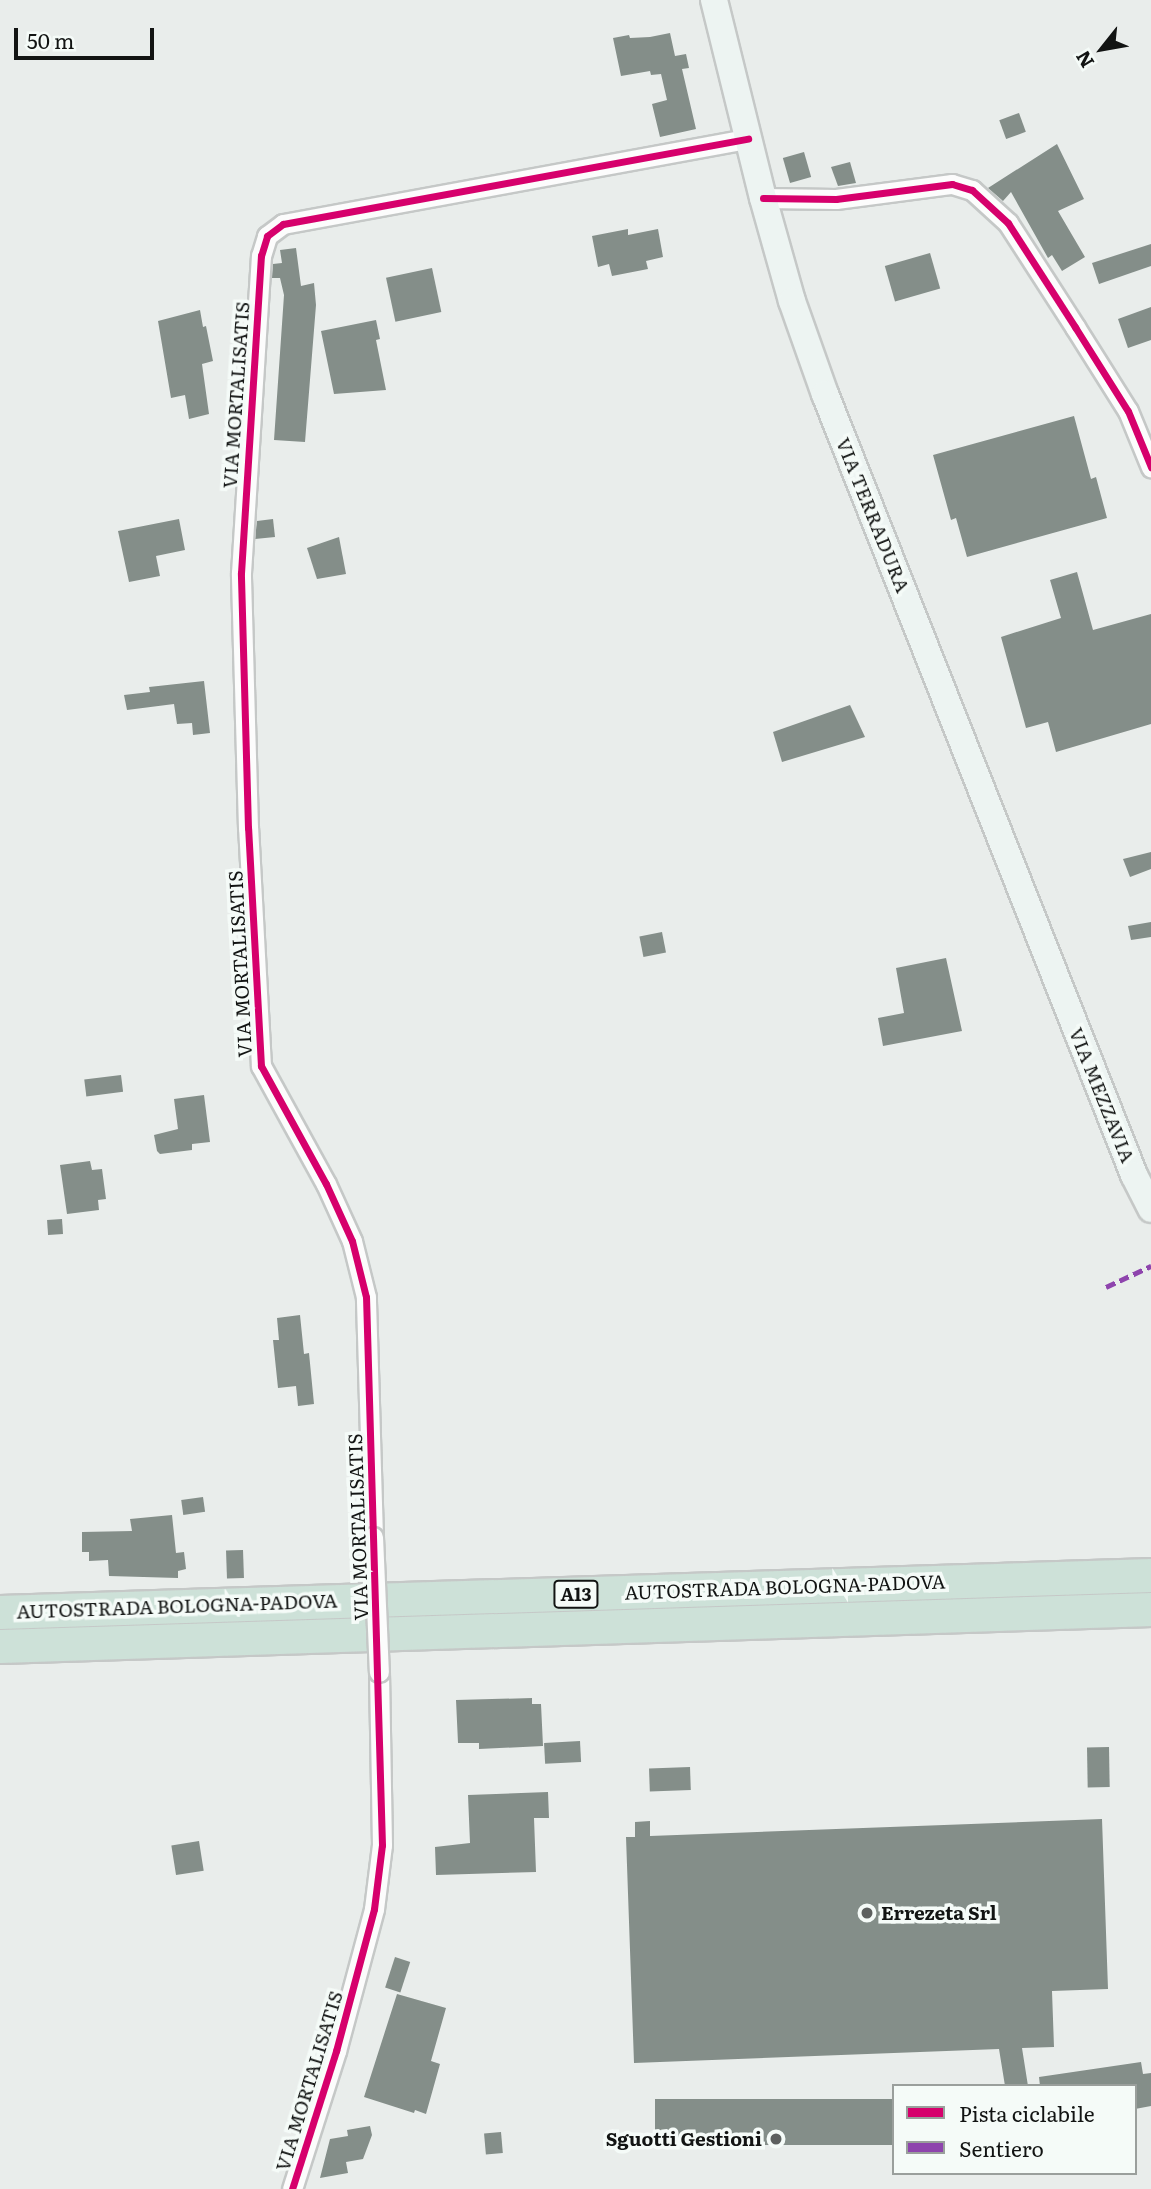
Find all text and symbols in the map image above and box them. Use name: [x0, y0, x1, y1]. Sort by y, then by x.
scale bar: [18, 14, 158, 58]
north arrow: [1067, 14, 1137, 84]
text: 50 m: [27, 24, 74, 55]
text: N: [1068, 46, 1100, 74]
street label: VIA MORTALISATIS: [218, 301, 254, 489]
street label: VIA TERRADURA: [832, 434, 914, 596]
street label: VIA MORTALISATIS: [224, 870, 256, 1058]
street label: VIA MEZZAVIA: [1065, 1024, 1139, 1166]
street label: VIA MORTALISATIS: [343, 1433, 373, 1621]
street label: AUTOSTRADA BOLOGNA-PADOVA: [624, 1570, 946, 1604]
road number: A13: [553, 1580, 599, 1609]
street label: AUTOSTRADA BOLOGNA-PADOVA: [16, 1589, 338, 1623]
place label: Errezeta Srl: [881, 1902, 997, 1924]
marker: Errezeta Srl: [859, 1905, 875, 1921]
street label: VIA MORTALISATIS: [271, 1988, 347, 2174]
legend: [892, 2084, 1137, 2175]
text: Pista ciclabile: [959, 2097, 1095, 2128]
place label: Sguotti Gestioni: [606, 2128, 762, 2150]
marker: Sguotti Gestioni: [768, 2131, 784, 2147]
text: Sentiero: [959, 2132, 1044, 2163]

